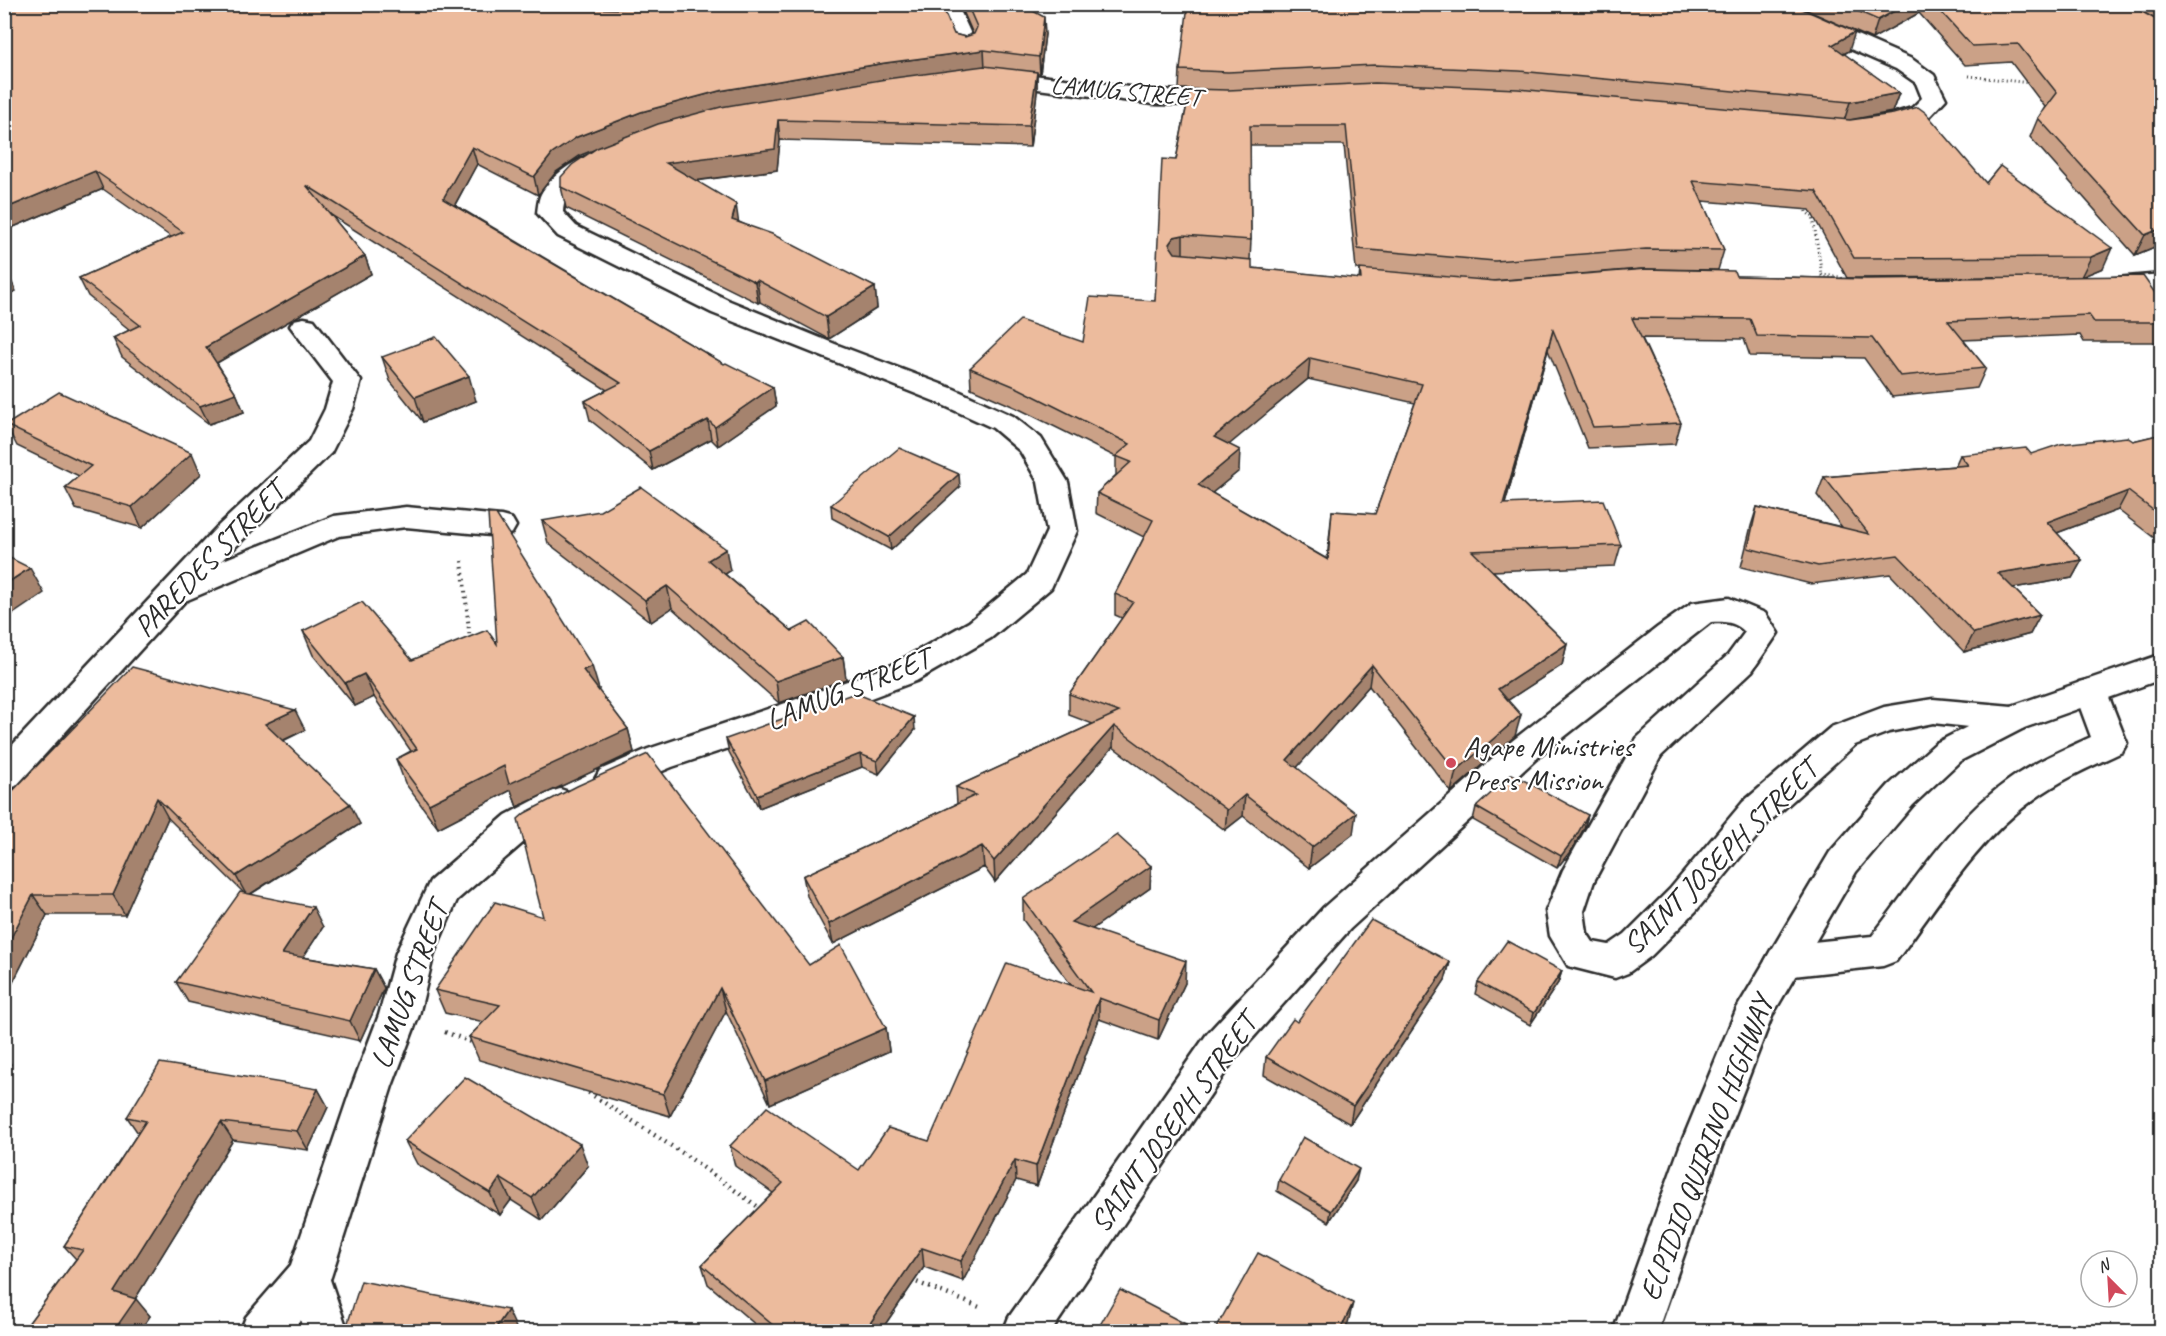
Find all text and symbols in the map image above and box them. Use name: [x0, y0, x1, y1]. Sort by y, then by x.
street label: LAMUG STREET: [1049, 68, 1208, 114]
street label: PAREDES STREET: [125, 468, 298, 645]
street label: LAMUG STREET: [760, 636, 942, 739]
place label: Agape Ministries Press Mission: [1463, 727, 1636, 799]
street label: SAINT JOSEPH STREET: [1614, 746, 1831, 963]
marker: Agape Ministries Press Mission: [1444, 756, 1458, 770]
street label: LAMUG STREET: [361, 891, 459, 1073]
street label: ELPIDIO QUIRINO HIGHWAY: [1630, 986, 1783, 1306]
street label: SAINT JOSEPH STREET: [1081, 1001, 1269, 1240]
north arrow: [2079, 1249, 2139, 1309]
text: N: [2095, 1254, 2115, 1277]

